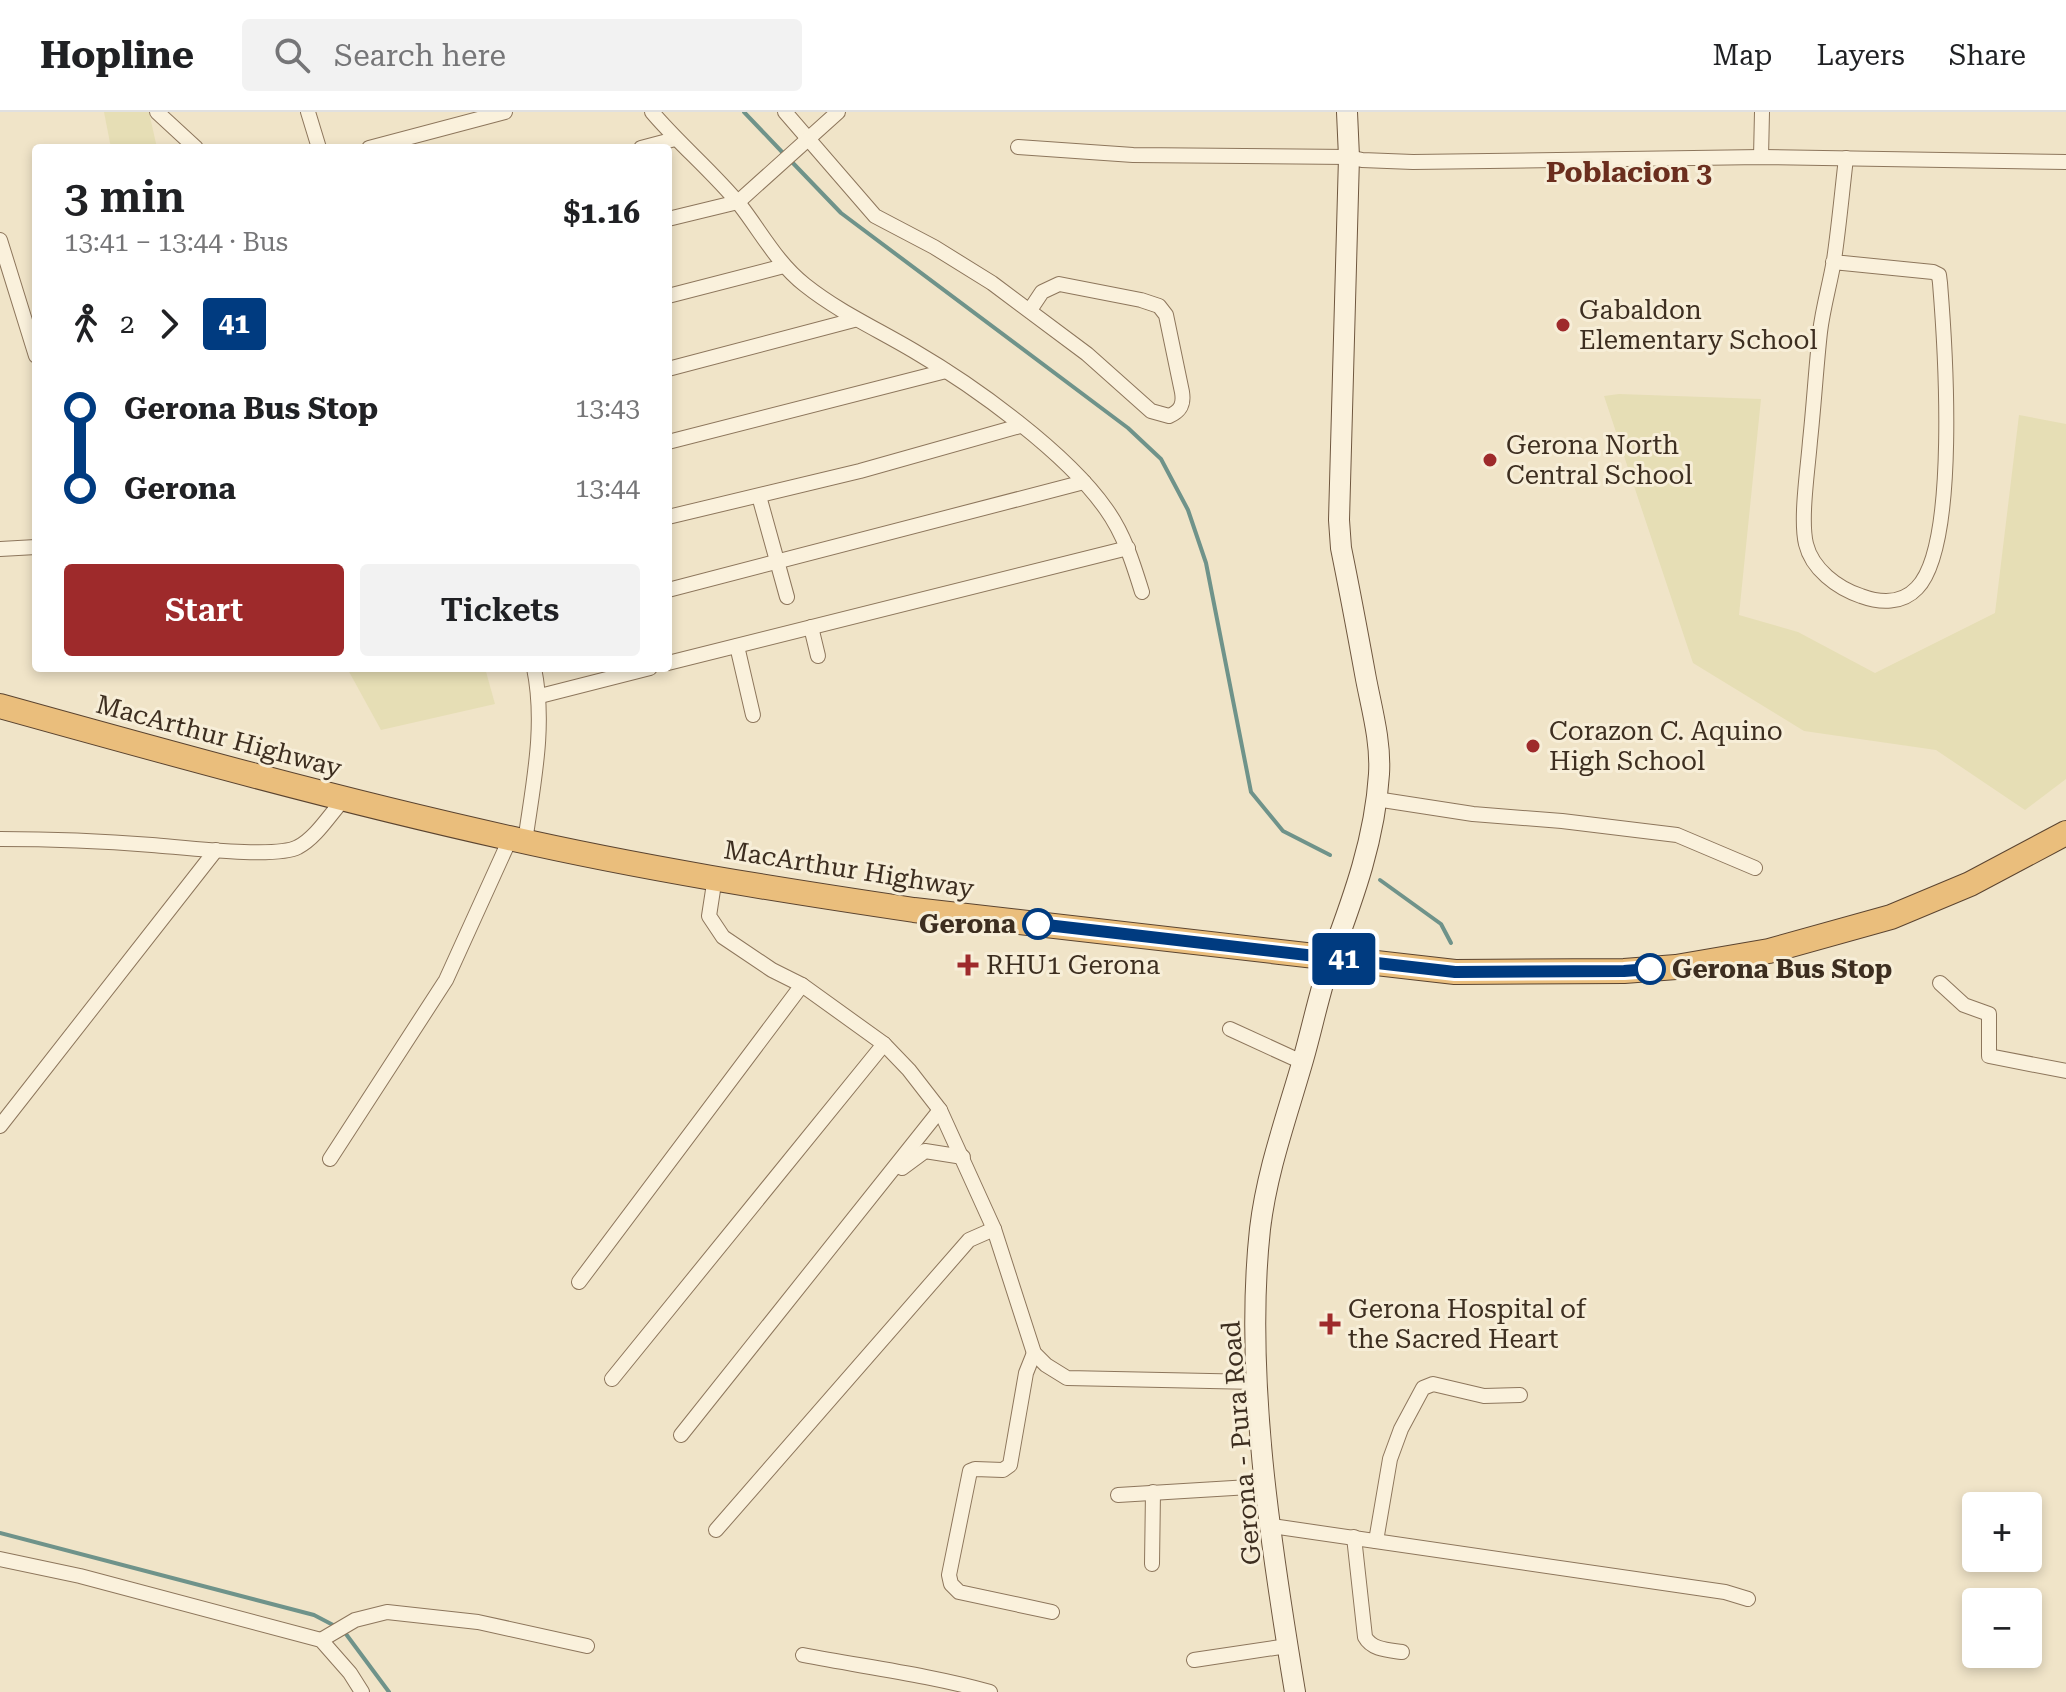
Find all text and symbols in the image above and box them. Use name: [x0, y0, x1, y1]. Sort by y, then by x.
search box: [242, 19, 802, 91]
text: Hopline: [40, 33, 194, 77]
icon: search: [270, 33, 314, 77]
text: Search here: [334, 38, 506, 73]
text: Map: [1713, 39, 1772, 72]
text: Layers: [1816, 39, 1905, 72]
text: Share: [1949, 39, 2026, 72]
district label: Poblacion 3: [1546, 156, 1712, 189]
text: 3 min: [64, 171, 185, 223]
text: $1.16: [563, 195, 640, 230]
text: 13:41 – 13:44 · Bus: [64, 227, 288, 257]
place label: Gabaldon Elementary School: [1579, 295, 1817, 355]
icon: walk: [64, 302, 108, 346]
icon: forward: [147, 302, 191, 346]
text: 41: [219, 307, 250, 340]
text: 2: [120, 309, 135, 339]
marker: Gabaldon Elementary School: [1554, 316, 1572, 334]
text: Gerona Bus Stop: [124, 391, 378, 426]
text: 13:43: [575, 393, 640, 423]
place label: Gerona North Central School: [1506, 430, 1693, 490]
marker: Gerona North Central School: [1481, 451, 1499, 469]
text: Gerona: [124, 471, 236, 506]
text: 13:44: [575, 473, 640, 503]
button: Start: [64, 564, 344, 656]
button: Tickets: [360, 564, 640, 656]
street label: MacArthur Highway: [93, 689, 346, 783]
place label: Corazon C. Aquino High School: [1549, 716, 1783, 776]
marker: Corazon C. Aquino High School: [1524, 737, 1542, 755]
street label: MacArthur Highway: [722, 834, 977, 904]
place label: Gerona: [919, 909, 1016, 939]
marker: Gerona: [1023, 909, 1053, 939]
line badge: 41: [1308, 933, 1380, 985]
text: 41: [1328, 942, 1360, 975]
place label: RHU1 Gerona: [986, 950, 1160, 980]
marker: RHU1 Gerona: [957, 954, 979, 976]
marker: Gerona Bus Stop: [1635, 954, 1665, 984]
place label: Gerona Bus Stop: [1672, 954, 1892, 984]
place label: Gerona Hospital of the Sacred Heart: [1348, 1294, 1587, 1354]
marker: Gerona Hospital of the Sacred Heart: [1319, 1313, 1341, 1335]
street label: Gerona - Pura Road: [1215, 1319, 1267, 1566]
map controls: [1962, 1492, 2042, 1668]
button: +: [1962, 1492, 2042, 1572]
button: −: [1962, 1588, 2042, 1668]

